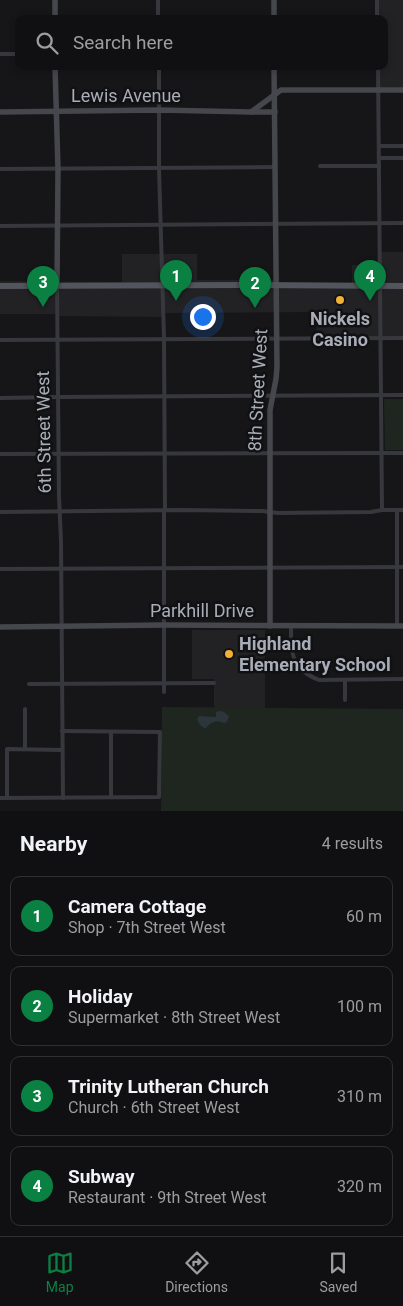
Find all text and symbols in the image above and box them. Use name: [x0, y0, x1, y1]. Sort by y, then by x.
search box: [15, 15, 388, 70]
icon: search: [33, 29, 61, 57]
text: Search here: [73, 31, 173, 54]
street label: Lewis Avenue: [71, 85, 181, 106]
pin: 1: [160, 260, 192, 301]
pin: 4: [354, 260, 386, 301]
pin: 3: [27, 266, 59, 307]
pin: 2: [239, 267, 271, 308]
marker: Nickels Casino: [334, 294, 346, 306]
your location: [190, 304, 216, 330]
place label: Nickels Casino: [310, 308, 370, 350]
street label: 8th Street West: [244, 328, 271, 452]
street label: 6th Street West: [32, 370, 55, 494]
street label: Parkhill Drive: [150, 600, 254, 621]
place label: Highland Elementary School: [239, 633, 391, 675]
marker: Highland Elementary School: [223, 648, 235, 660]
text: Nearby: [20, 832, 87, 856]
text: 4 results: [322, 834, 383, 853]
text: Camera Cottage: [68, 895, 206, 918]
text: 1: [32, 907, 42, 926]
text: 60 m: [346, 907, 382, 926]
text: Shop · 7th Street West: [68, 918, 226, 937]
text: Holiday: [68, 985, 133, 1008]
text: 2: [32, 997, 42, 1016]
text: 100 m: [337, 997, 382, 1016]
text: Supermarket · 8th Street West: [68, 1008, 280, 1027]
text: Trinity Lutheran Church: [68, 1075, 269, 1098]
text: 3: [32, 1087, 42, 1106]
text: 310 m: [337, 1087, 382, 1106]
text: Church · 6th Street West: [68, 1098, 240, 1117]
text: Subway: [68, 1165, 135, 1188]
text: 4: [32, 1177, 42, 1196]
text: 320 m: [337, 1177, 382, 1196]
text: Restaurant · 9th Street West: [68, 1188, 266, 1207]
tab: Map: [46, 1249, 74, 1295]
tab: Directions: [165, 1249, 228, 1295]
tab: Saved: [319, 1249, 357, 1295]

